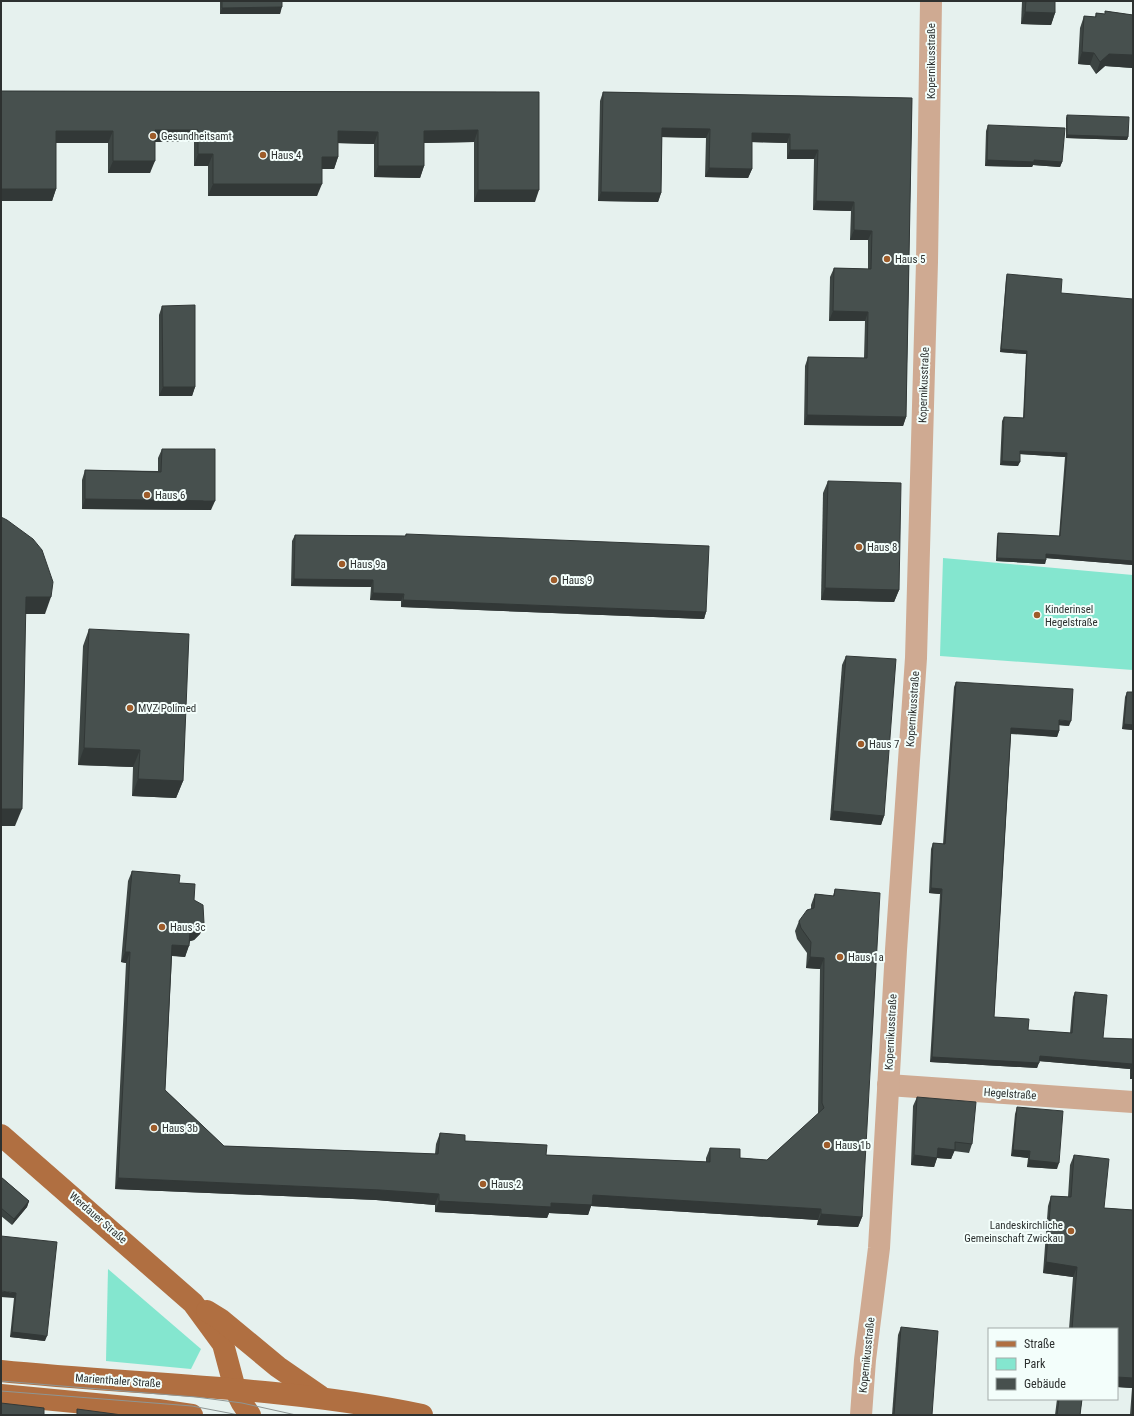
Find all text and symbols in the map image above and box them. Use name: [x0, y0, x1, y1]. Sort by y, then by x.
street label: Kopernikusstraße: [925, 23, 938, 99]
place label: Gesundheitsamt: [161, 130, 232, 143]
marker: Gesundheitsamt: [148, 131, 158, 141]
place label: Haus 4: [271, 149, 302, 162]
marker: Haus 4: [258, 150, 268, 160]
place label: Haus 5: [895, 253, 925, 266]
marker: Haus 5: [882, 254, 892, 264]
street label: Kopernikusstraße: [916, 347, 932, 423]
place label: Haus 6: [155, 489, 185, 502]
marker: Haus 6: [142, 490, 152, 500]
place label: Haus 8: [867, 541, 897, 554]
marker: Haus 8: [854, 542, 864, 552]
place label: Haus 9a: [350, 558, 386, 571]
marker: Haus 9a: [337, 559, 347, 569]
place label: Haus 9: [562, 574, 592, 587]
marker: Haus 9: [549, 575, 559, 585]
place label: Kinderinsel Hegelstraße: [1045, 603, 1098, 629]
marker: Kinderinsel Hegelstraße: [1032, 610, 1042, 620]
street label: Kopernikusstraße: [904, 671, 922, 747]
place label: MVZ Polimed: [138, 702, 196, 715]
marker: MVZ Polimed: [125, 703, 135, 713]
place label: Haus 7: [869, 738, 899, 751]
marker: Haus 7: [856, 739, 866, 749]
place label: Haus 3c: [170, 921, 205, 934]
marker: Haus 3c: [157, 922, 167, 932]
place label: Haus 1a: [848, 951, 884, 964]
marker: Haus 1a: [835, 952, 845, 962]
street label: Kopernikusstraße: [883, 994, 899, 1070]
street label: Hegelstraße: [983, 1086, 1037, 1102]
place label: Haus 3b: [162, 1122, 198, 1135]
marker: Haus 3b: [149, 1123, 159, 1133]
place label: Haus 1b: [835, 1139, 871, 1152]
marker: Haus 1b: [822, 1140, 832, 1150]
place label: Haus 2: [491, 1178, 521, 1191]
marker: Haus 2: [478, 1179, 488, 1189]
street label: Werdauer Straße: [67, 1189, 129, 1247]
place label: Landeskirchliche Gemeinschaft Zwickau: [964, 1219, 1063, 1245]
marker: Landeskirchliche Gemeinschaft Zwickau: [1066, 1226, 1076, 1236]
street label: Kopernikusstraße: [857, 1317, 877, 1393]
legend: [988, 1328, 1118, 1400]
text: Straße: [1024, 1337, 1055, 1351]
text: Park: [1024, 1357, 1046, 1371]
street label: Marienthaler Straße: [75, 1372, 161, 1390]
text: Gebäude: [1024, 1377, 1066, 1391]

